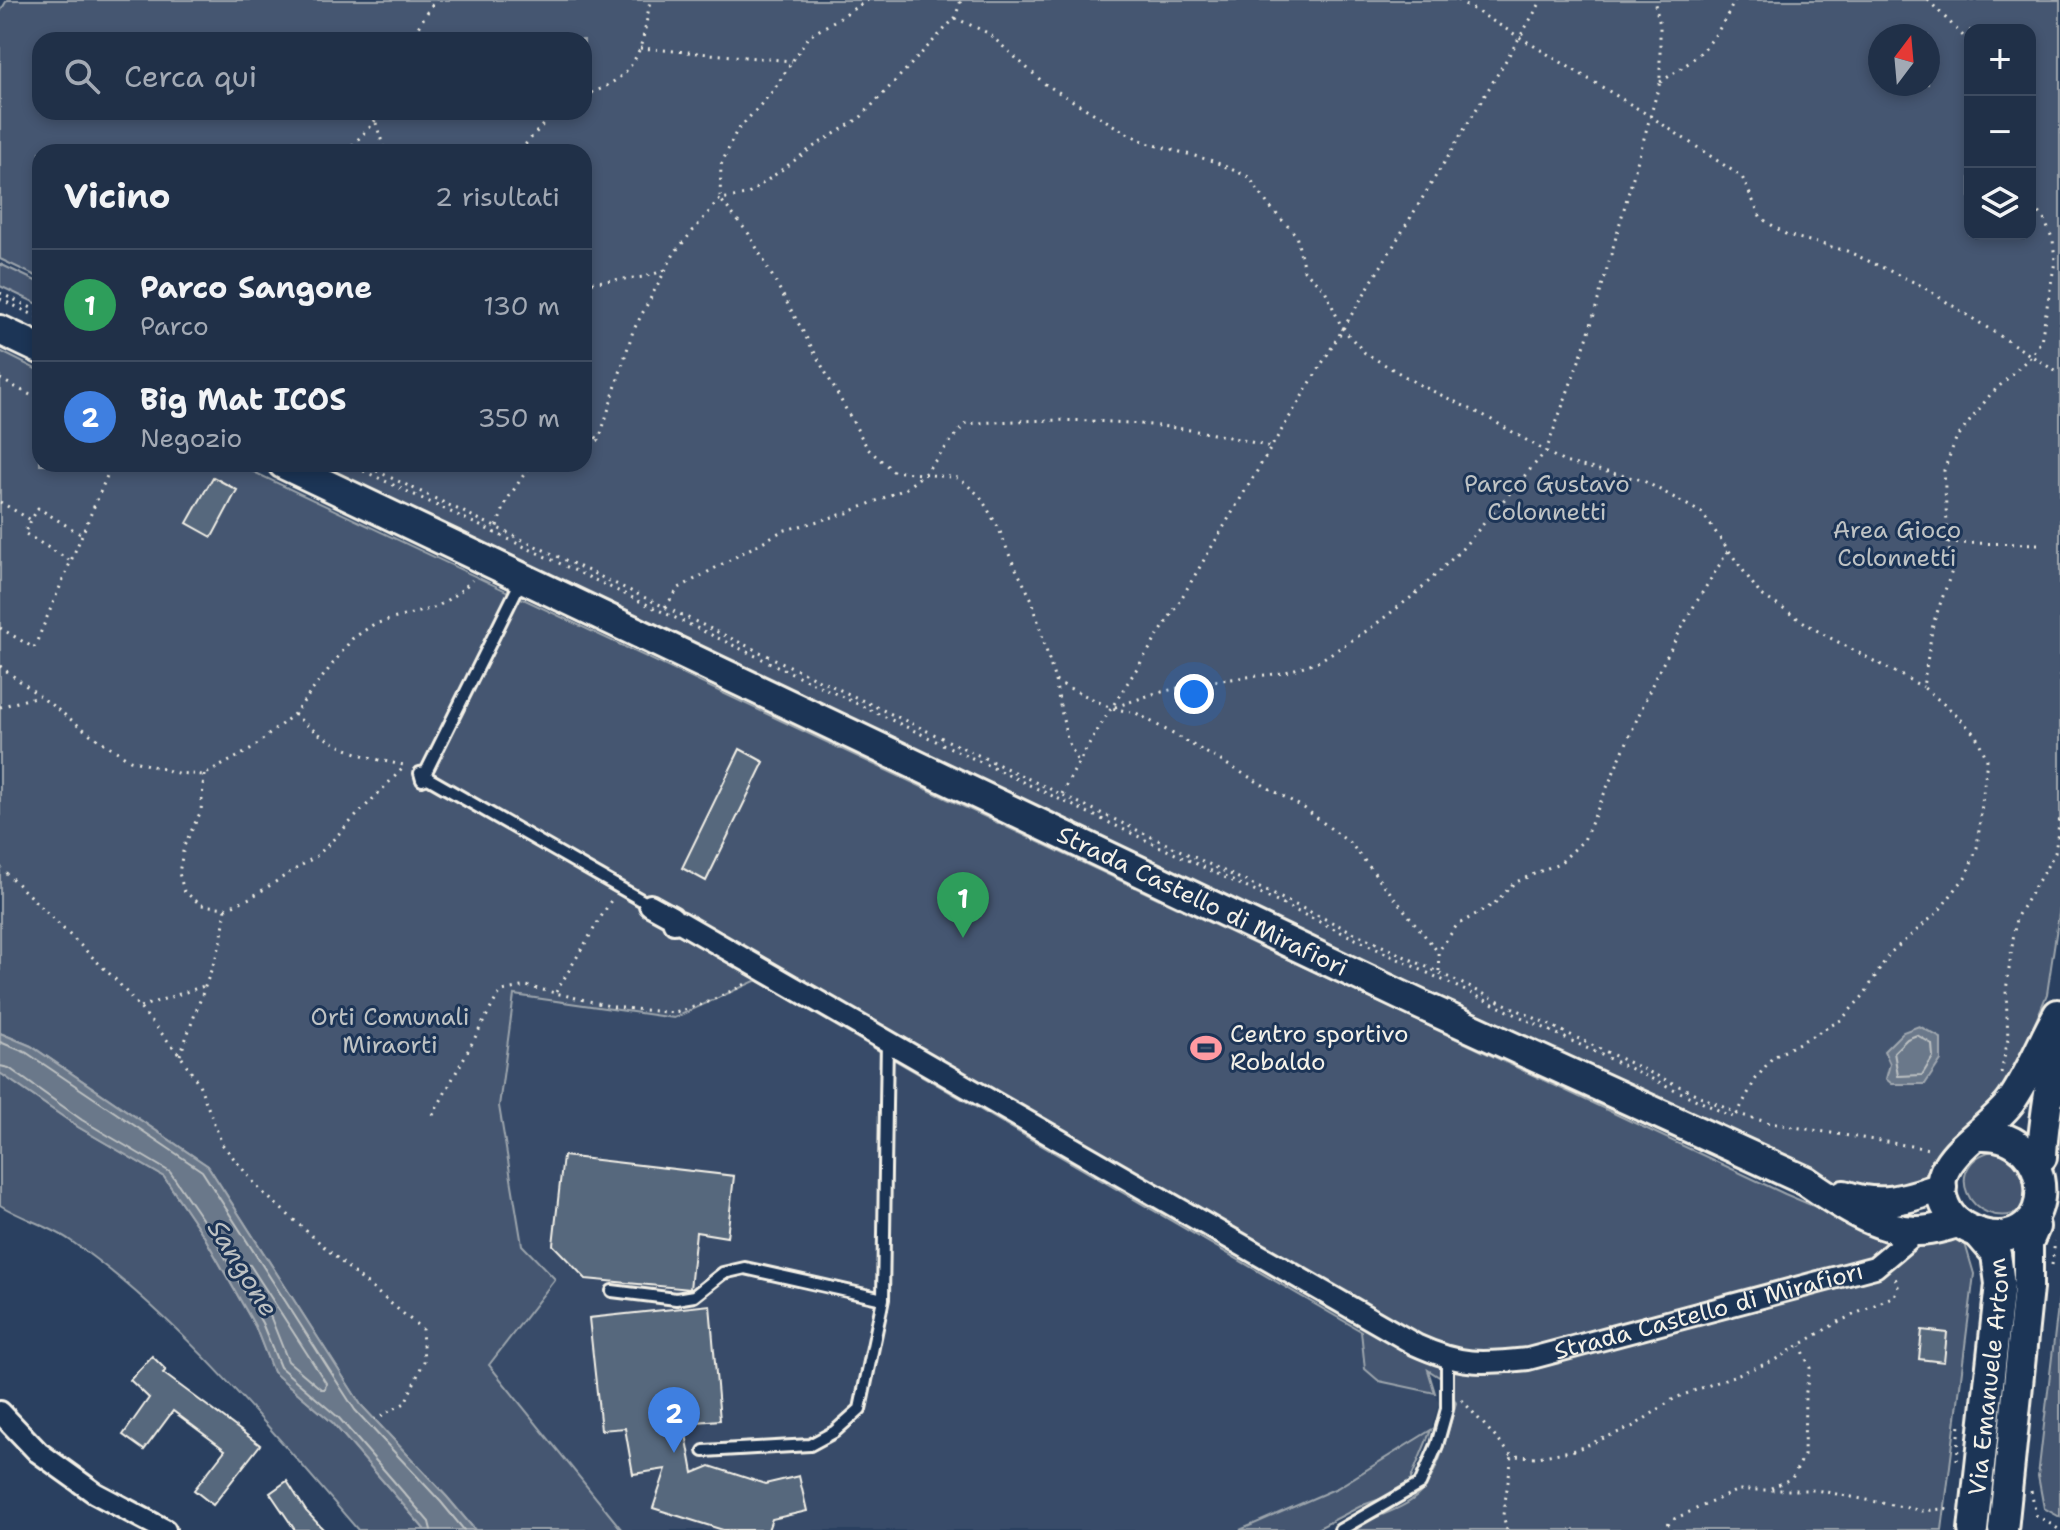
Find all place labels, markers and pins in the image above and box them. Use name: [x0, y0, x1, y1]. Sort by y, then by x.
pin: 1: [937, 872, 989, 938]
place label: Centro sportivo Robaldo: [1230, 1018, 1409, 1078]
sports icon: Centro sportivo Robaldo: [1189, 1031, 1223, 1065]
pin: 2: [648, 1387, 700, 1453]

